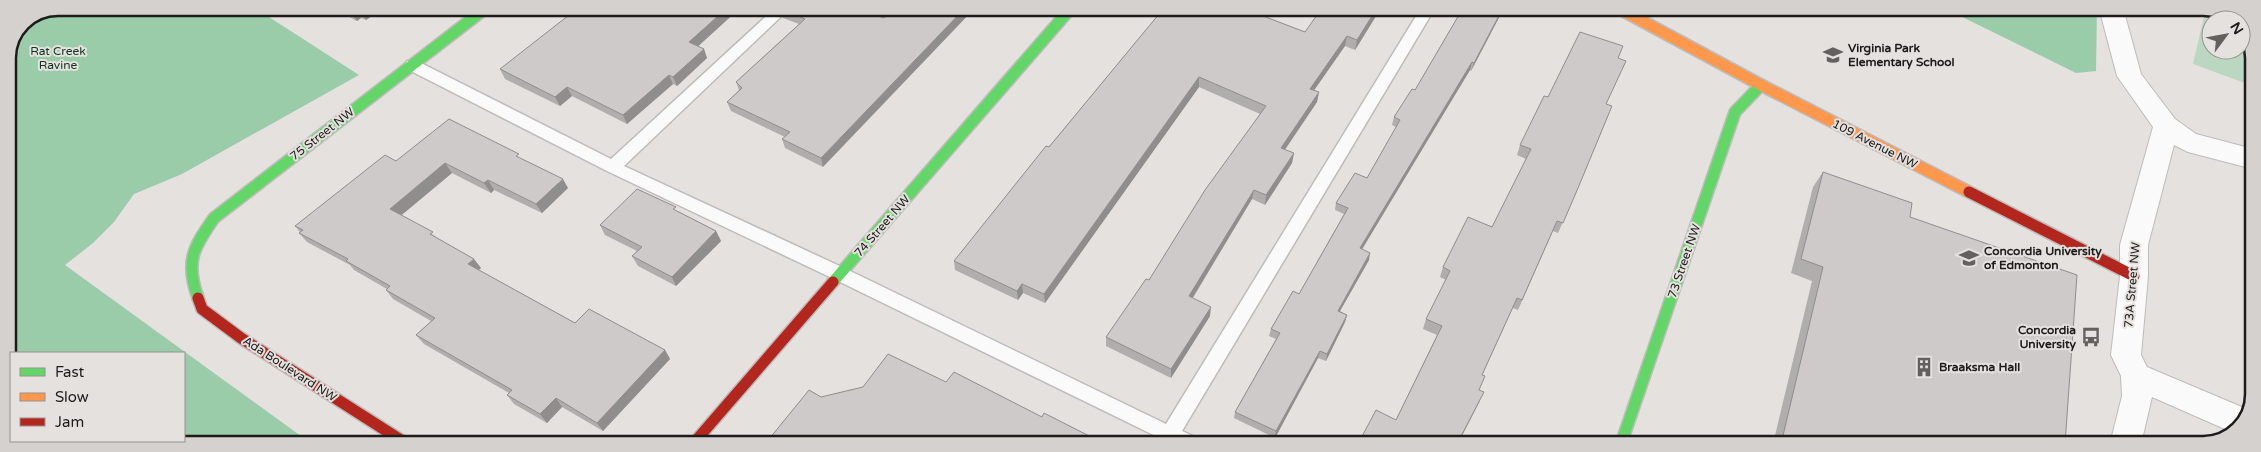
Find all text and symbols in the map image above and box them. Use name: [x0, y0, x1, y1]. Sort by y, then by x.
north arrow: [2201, 10, 2251, 60]
text: N: [2226, 19, 2247, 38]
place label: Virginia Park Elementary School: [1848, 41, 1955, 70]
park label: Rat Creek Ravine: [30, 44, 86, 72]
school or university icon: Virginia Park Elementary School: [1822, 44, 1844, 66]
street label: 75 Street NW: [287, 105, 357, 163]
street label: 109 Avenue NW: [1830, 117, 1920, 171]
street label: 74 Street NW: [851, 192, 913, 260]
street label: 73 Street NW: [1665, 222, 1703, 300]
street label: 73A Street NW: [2121, 241, 2143, 329]
place label: Concordia University of Edmonton: [1984, 244, 2102, 272]
school or university icon: Concordia University of Edmonton: [1958, 247, 1980, 269]
place label: Concordia University: [2018, 323, 2077, 352]
bus stop icon: Concordia University: [2080, 326, 2102, 348]
street label: Ada Boulevard NW: [241, 334, 339, 404]
legend: [10, 352, 185, 442]
building icon: Braaksma Hall: [1913, 356, 1935, 378]
place label: Braaksma Hall: [1939, 360, 2020, 374]
text: Fast: [55, 363, 85, 381]
text: Slow: [55, 388, 89, 406]
text: Jam: [55, 413, 84, 431]

